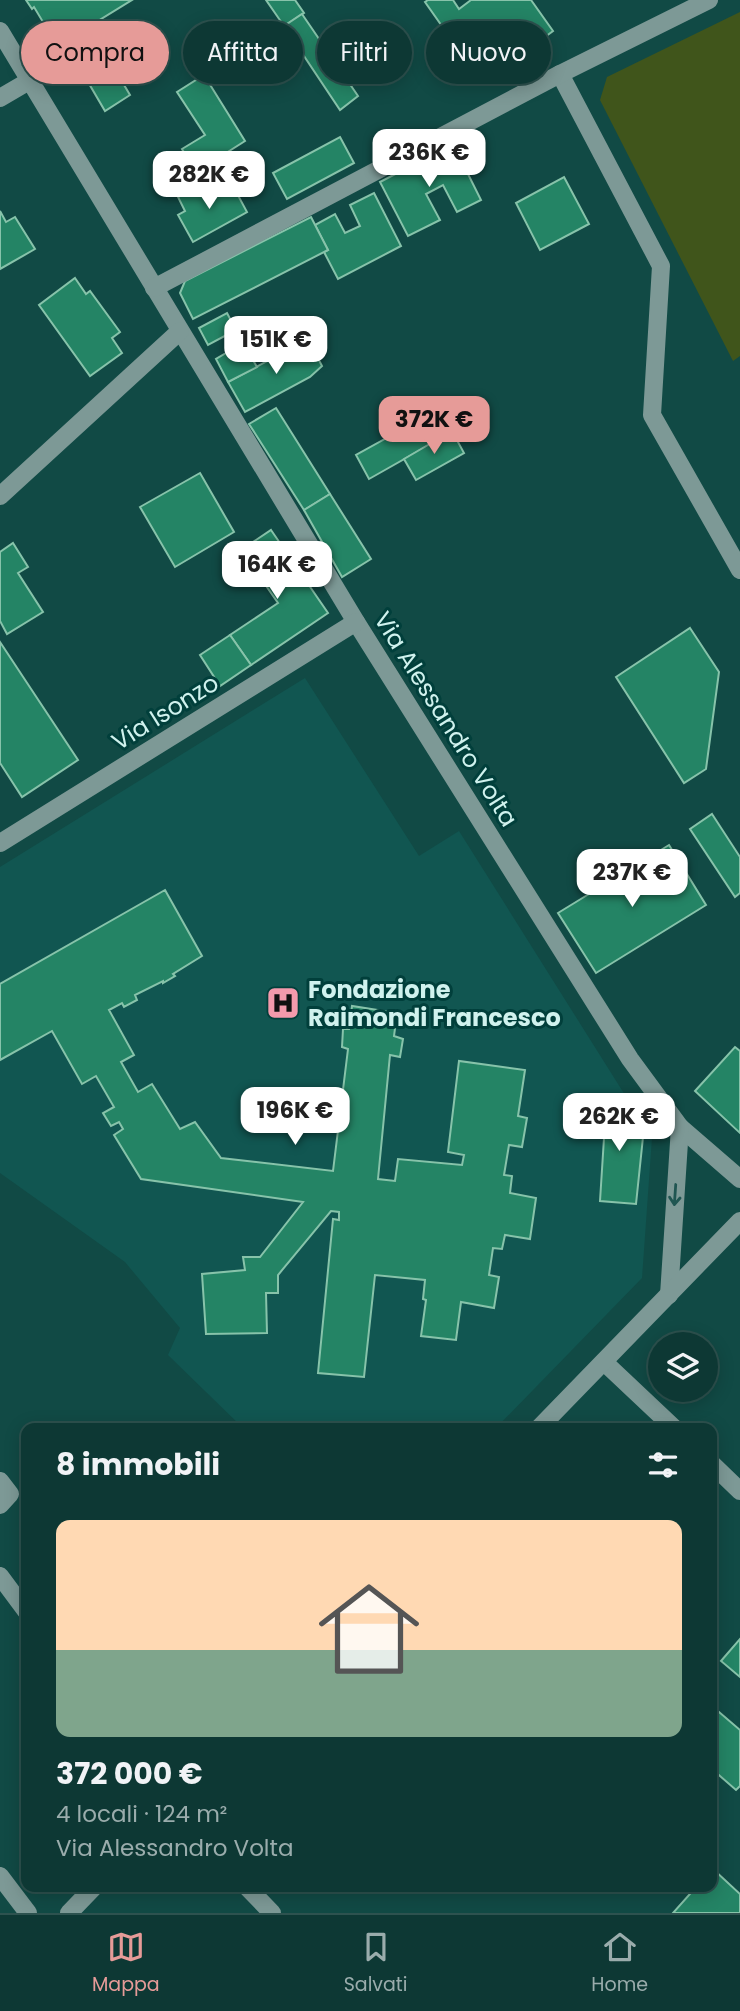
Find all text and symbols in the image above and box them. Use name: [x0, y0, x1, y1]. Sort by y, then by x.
chip: Compra: [21, 21, 169, 84]
chip: Affitta: [183, 21, 303, 84]
chip: Filtri: [317, 21, 412, 84]
chip: Nuovo: [426, 21, 551, 84]
pin: 236K €: [372, 130, 486, 189]
text: 236K €: [389, 136, 469, 168]
pin: 282K €: [152, 152, 266, 211]
text: 282K €: [169, 158, 249, 190]
pin: 151K €: [219, 316, 333, 376]
text: 151K €: [240, 323, 312, 355]
pin: 372K €: [377, 396, 491, 456]
text: 372K €: [395, 403, 473, 435]
pin: 164K €: [220, 542, 334, 601]
text: 164K €: [238, 548, 316, 580]
street label: Via Alessandro Volta: [366, 605, 526, 833]
street label: Via Isonzo: [105, 666, 225, 758]
pin: 237K €: [575, 850, 689, 909]
text: 237K €: [593, 856, 671, 888]
place label: Fondazione Raimondi Francesco: [308, 973, 561, 1034]
hospital icon: Fondazione Raimondi Francesco: [264, 984, 302, 1022]
pin: 196K €: [238, 1088, 352, 1147]
text: 196K €: [257, 1094, 333, 1126]
pin: 262K €: [562, 1094, 676, 1153]
text: 262K €: [579, 1100, 659, 1132]
one-way arrow: [669, 1183, 682, 1206]
map controls: [648, 1332, 718, 1402]
button: layers: [648, 1332, 718, 1402]
text: 8 immobili: [56, 1443, 220, 1486]
icon: filters: [644, 1446, 682, 1484]
icon: home: [306, 1566, 432, 1692]
text: 372 000 €: [56, 1752, 203, 1795]
text: 4 locali · 124 m²: [56, 1798, 227, 1830]
text: Via Alessandro Volta: [56, 1832, 293, 1864]
tab: Mappa: [92, 1928, 160, 1999]
tab: Salvati: [344, 1928, 407, 1999]
tab: Home: [591, 1928, 648, 1999]

